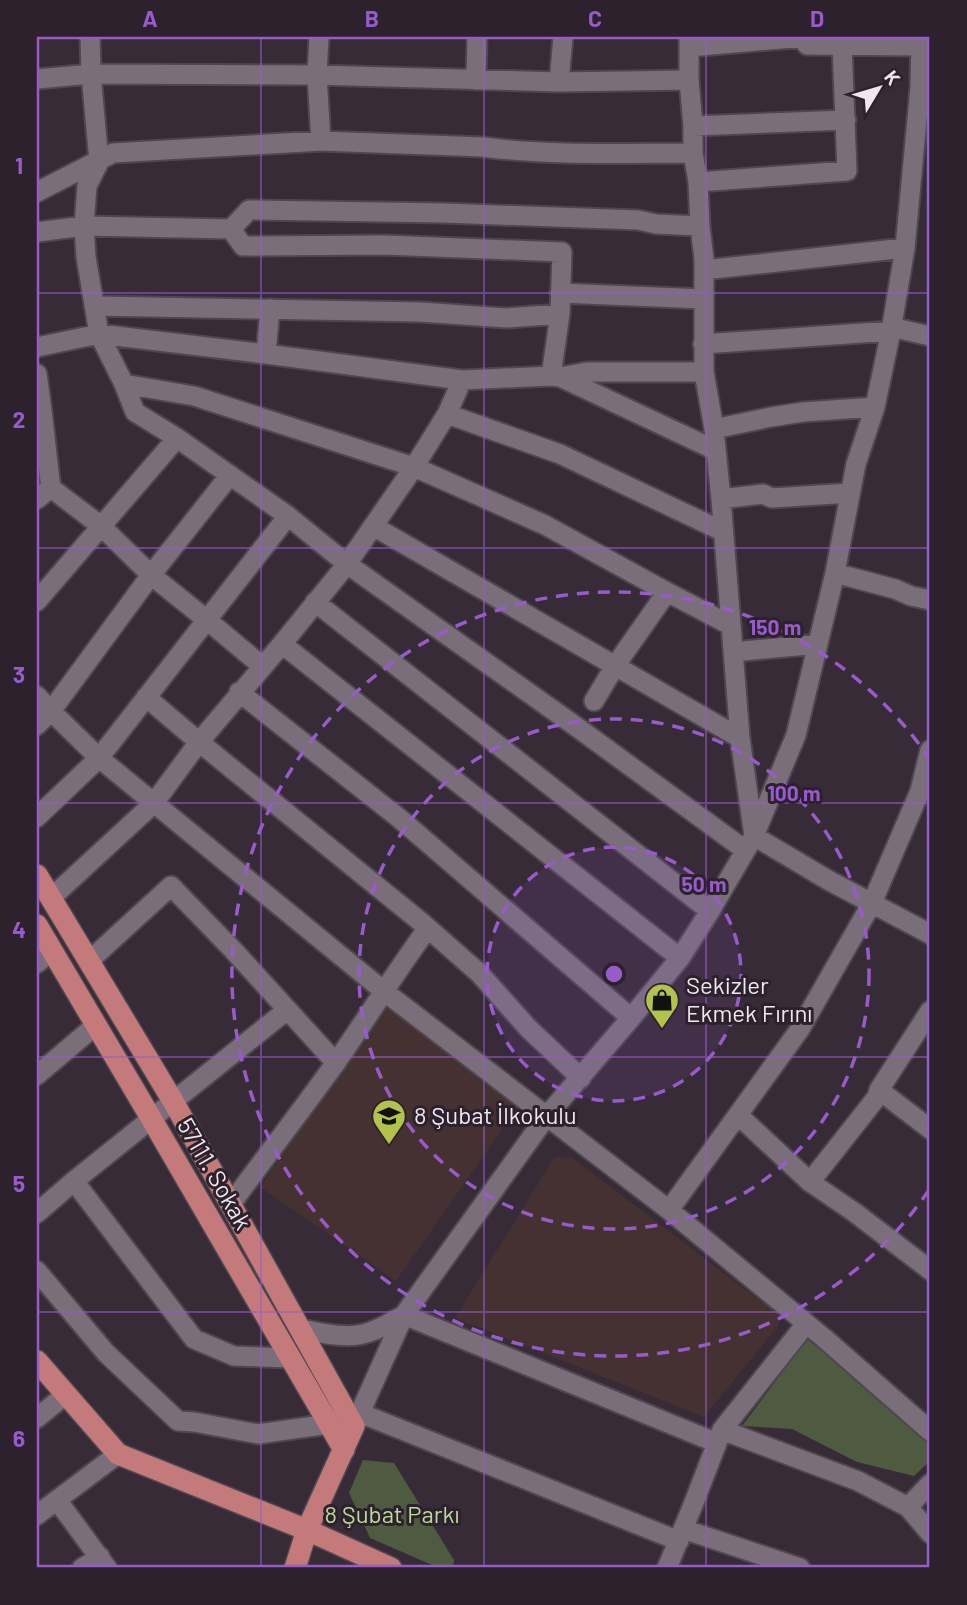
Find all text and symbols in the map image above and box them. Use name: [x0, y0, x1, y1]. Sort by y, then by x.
text: A: [142, 4, 158, 32]
text: B: [365, 4, 379, 32]
text: C: [588, 4, 602, 32]
text: D: [810, 4, 824, 32]
north arrow: [844, 52, 914, 122]
text: K: [880, 65, 906, 89]
text: 1: [15, 151, 23, 179]
text: 2: [13, 405, 25, 433]
text: 150 m: [749, 614, 801, 639]
text: 3: [13, 660, 25, 688]
text: 100 m: [767, 780, 821, 805]
text: 50 m: [681, 871, 727, 896]
text: 4: [12, 915, 26, 943]
centre of rings: [602, 962, 626, 986]
place label: Sekizler Ekmek Fırını: [686, 970, 812, 1027]
shop icon: Sekizler Ekmek Fırını: [643, 981, 681, 1030]
school or university icon: 8 Şubat İlkokulu: [370, 1097, 408, 1146]
place label: 8 Şubat İlkokulu: [414, 1100, 577, 1129]
street label: 57111. Sokak: [172, 1112, 259, 1234]
text: 5: [13, 1169, 25, 1197]
text: 6: [13, 1424, 25, 1452]
park label: 8 Şubat Parkı: [324, 1499, 460, 1528]

